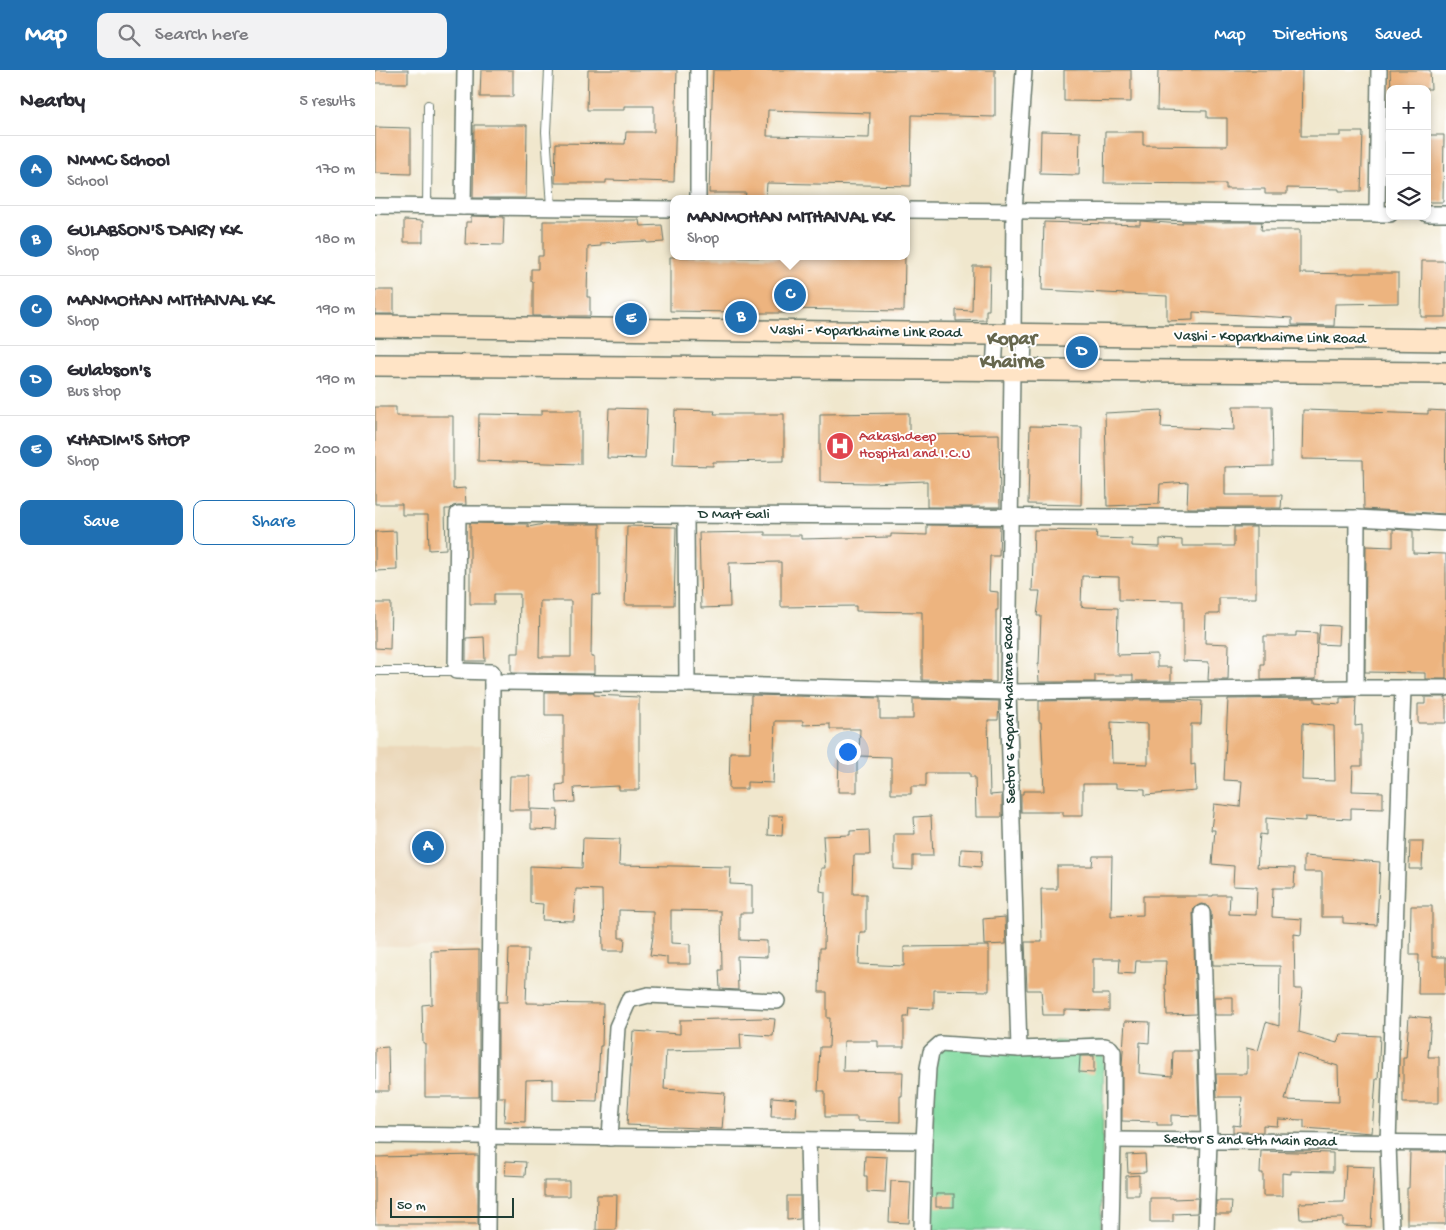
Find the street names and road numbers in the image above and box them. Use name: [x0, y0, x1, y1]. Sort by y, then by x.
street label: Vashi - Koparkhairne Link Road: [769, 321, 963, 343]
street label: Vashi - Koparkhairne Link Road: [1173, 327, 1367, 349]
street label: D Mart Gali: [697, 506, 770, 524]
street label: Sector 6 Kopar Khairane Road: [999, 615, 1021, 804]
street label: Sector 5 and 6th Main Road: [1164, 1130, 1338, 1152]

